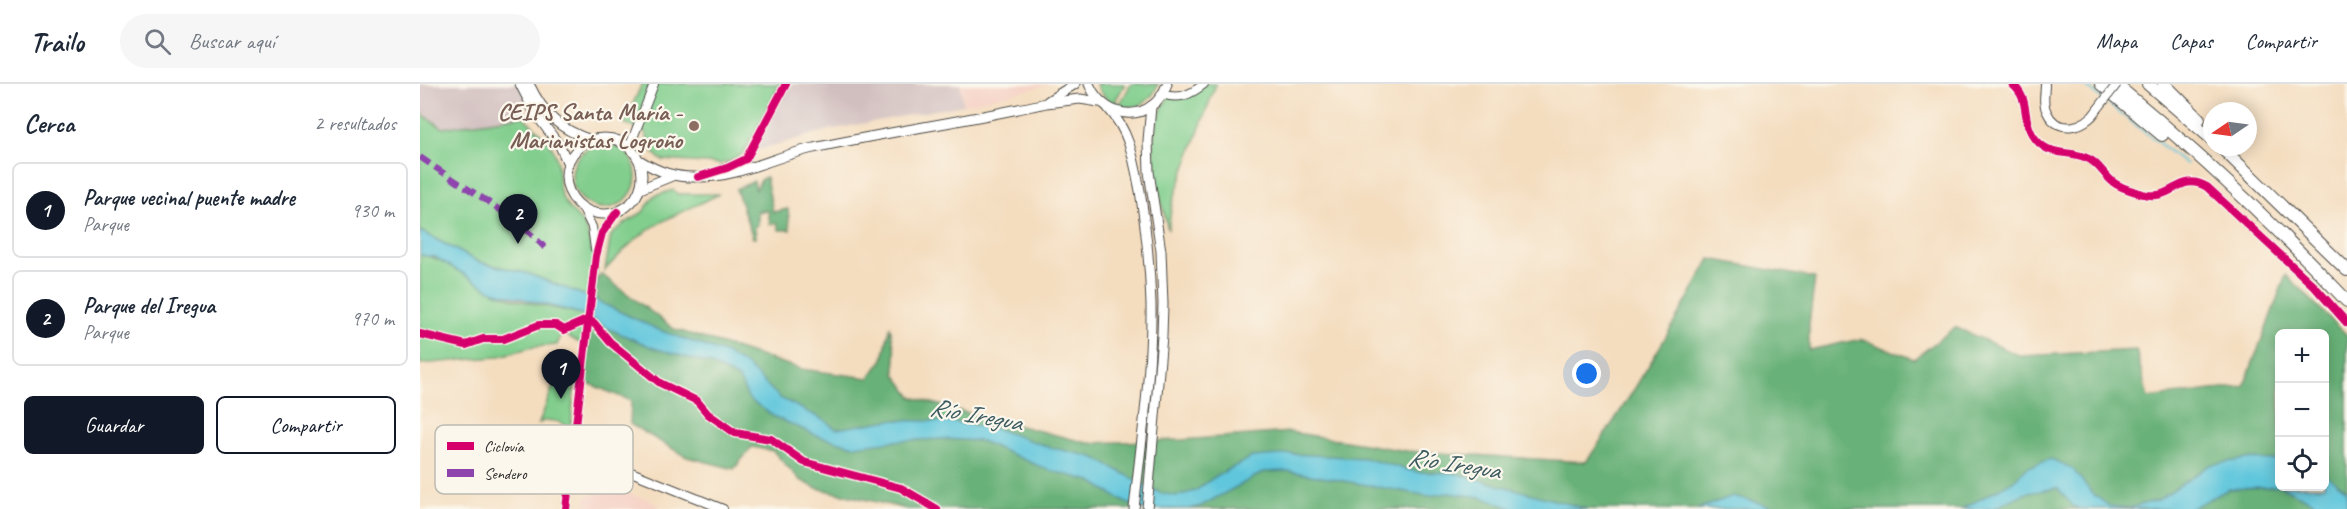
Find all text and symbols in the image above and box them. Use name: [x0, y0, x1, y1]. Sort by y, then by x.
search box: [120, 14, 540, 68]
text: Trailo: [30, 24, 84, 59]
icon: search: [141, 25, 174, 58]
text: Buscar aquí: [189, 27, 275, 55]
text: Mapa: [2096, 28, 2137, 54]
text: Capas: [2170, 28, 2213, 54]
text: Compartir: [2246, 28, 2317, 54]
place label: CEIPS Santa María - Marianistas Logroño: [498, 97, 684, 155]
north arrow: [2203, 102, 2257, 156]
text: Cerca: [24, 107, 74, 140]
text: 2 resultados: [314, 111, 396, 136]
marker: CEIPS Santa María - Marianistas Logroño: [687, 119, 701, 133]
text: Parque vecinal puente madre: [83, 184, 295, 212]
pin: 2: [498, 194, 538, 244]
text: 1: [41, 198, 50, 223]
text: 930 m: [351, 198, 394, 223]
text: Parque: [83, 212, 129, 237]
text: Parque del Iregua: [83, 292, 215, 320]
text: 2: [41, 306, 50, 331]
text: 970 m: [351, 306, 394, 331]
text: Parque: [83, 320, 129, 345]
map controls: [2275, 329, 2329, 491]
button: +: [2275, 329, 2329, 383]
pin: 1: [542, 350, 580, 399]
your location: [1572, 359, 1601, 388]
button: −: [2275, 383, 2329, 437]
water label: Río Iregua: [928, 390, 1027, 439]
button: Guardar: [24, 396, 204, 454]
button: Compartir: [216, 396, 396, 454]
legend: [435, 425, 633, 494]
text: Ciclovía: [484, 437, 525, 457]
button: locate: [2275, 437, 2329, 491]
water label: Río Iregua: [1406, 440, 1505, 487]
text: Sendero: [484, 464, 528, 484]

